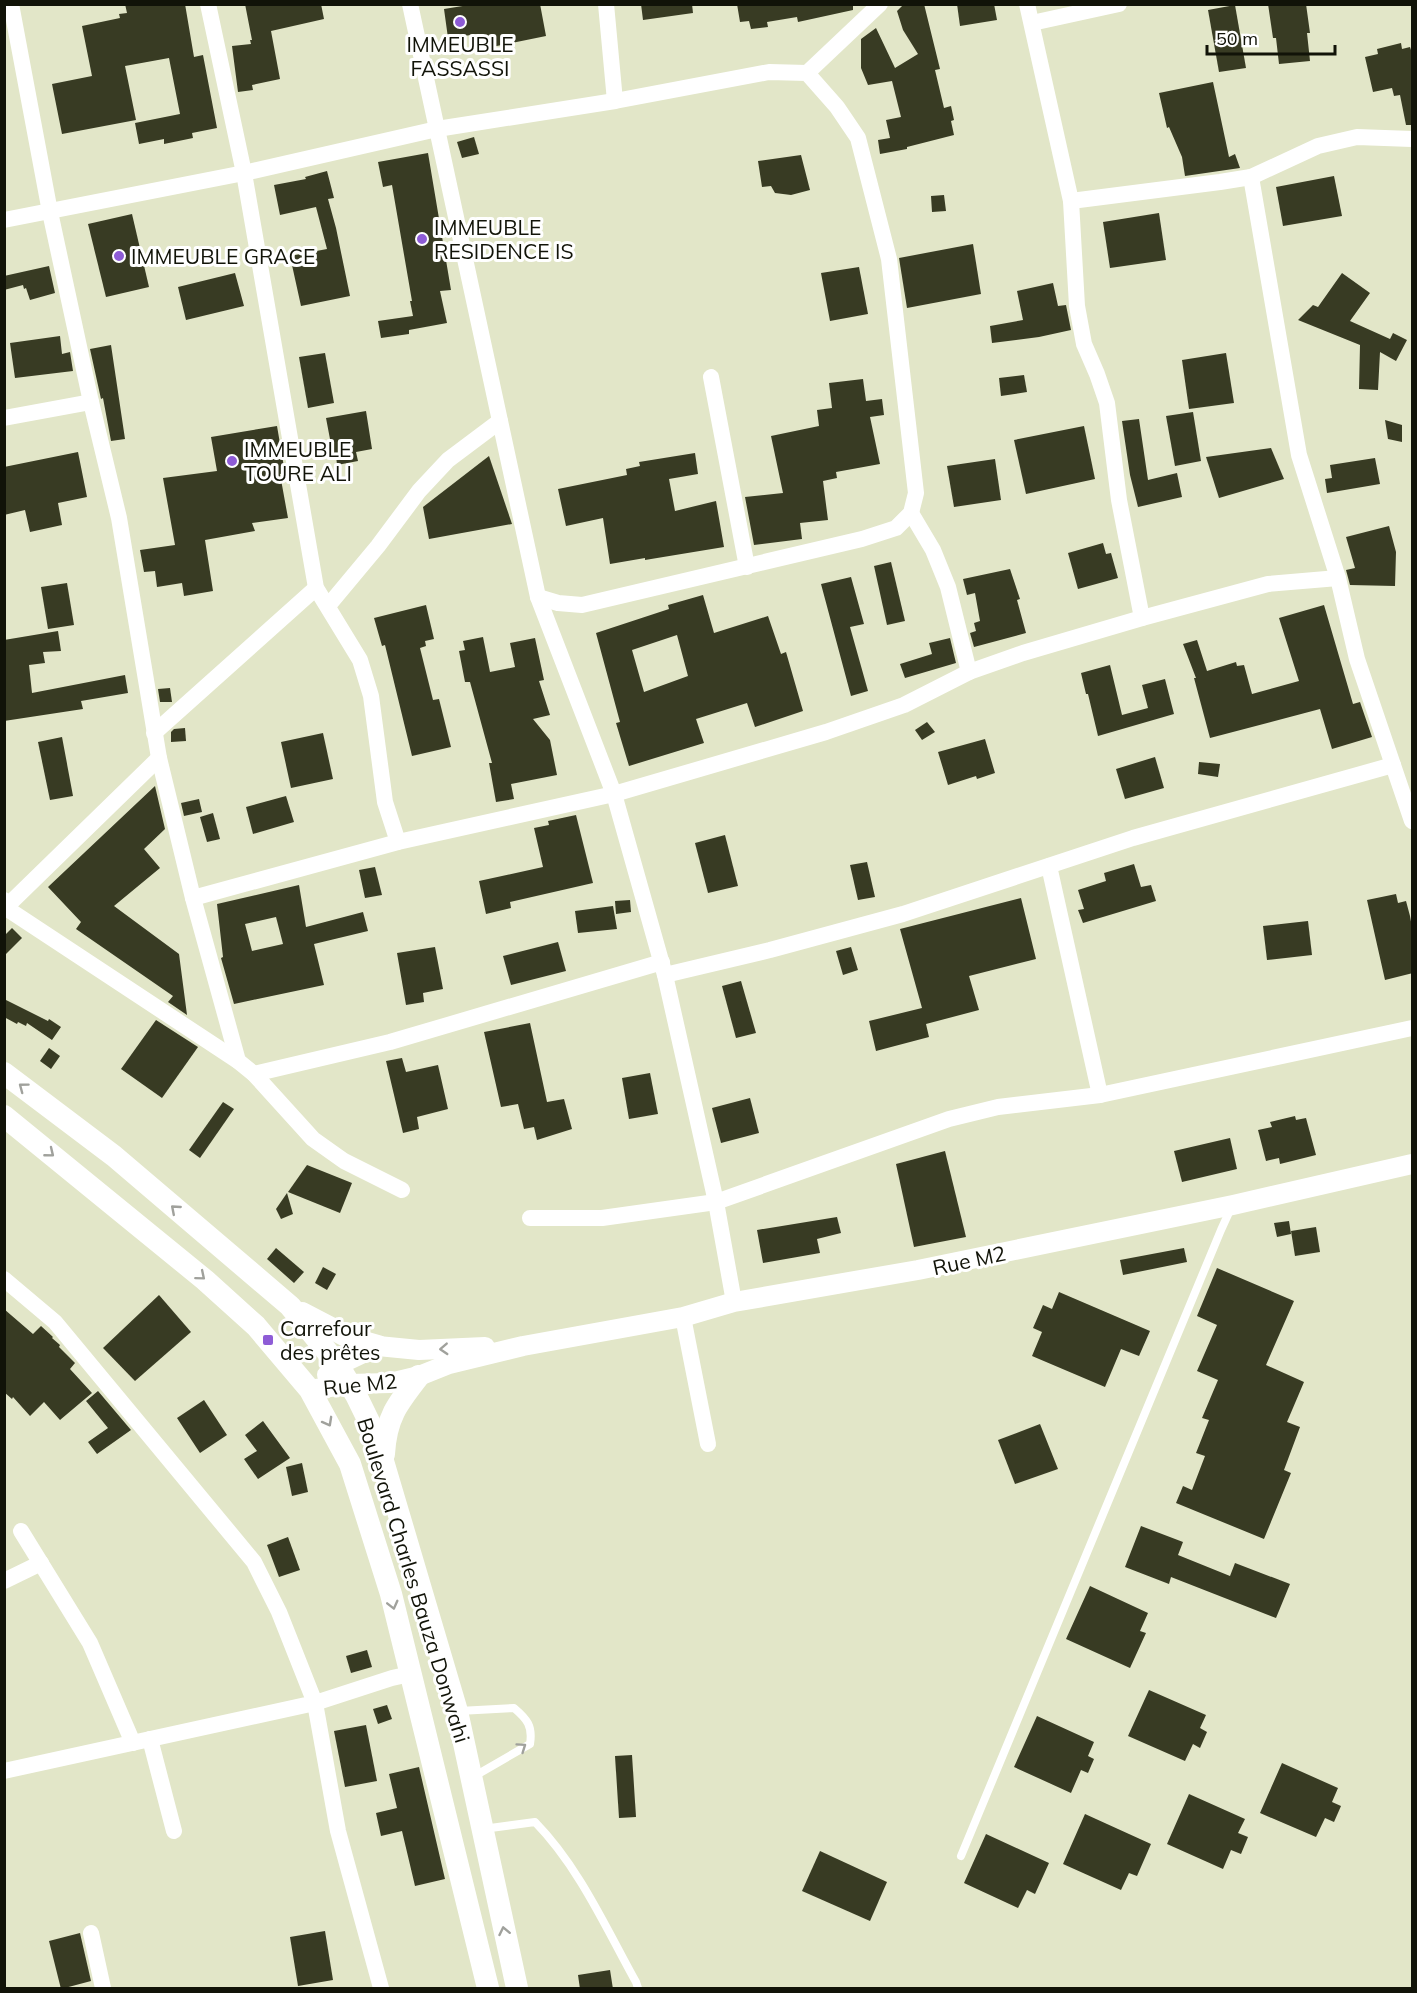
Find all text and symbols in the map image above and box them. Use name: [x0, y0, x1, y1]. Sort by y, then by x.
marker: IMMEUBLE FASSASSI: [453, 15, 467, 29]
scale bar: [1207, 18, 1334, 56]
text: 50 m: [1216, 27, 1258, 50]
place label: IMMEUBLE FASSASSI: [406, 31, 514, 81]
place label: IMMEUBLE RESIDENCE IS: [434, 214, 574, 264]
marker: IMMEUBLE RESIDENCE IS: [415, 232, 429, 246]
place label: IMMEUBLE GRACE: [131, 243, 315, 269]
marker: IMMEUBLE GRACE: [112, 249, 126, 263]
place label: IMMEUBLE TOURE ALI: [244, 436, 352, 486]
marker: IMMEUBLE TOURE ALI: [225, 454, 239, 468]
one-way arrow: [19, 1083, 30, 1094]
one-way arrow: [43, 1145, 54, 1156]
one-way arrow: [171, 1205, 182, 1216]
street label: Rue M2: [930, 1240, 1008, 1280]
one-way arrow: [194, 1269, 205, 1280]
place label: Carrefour des prêtes: [280, 1315, 381, 1365]
marker: Carrefour des prêtes: [261, 1333, 275, 1347]
one-way arrow: [439, 1342, 448, 1355]
street label: Rue M2: [322, 1367, 398, 1401]
street label: Boulevard Charles Bauza Donwahi: [352, 1414, 476, 1746]
one-way arrow: [321, 1416, 332, 1427]
one-way arrow: [386, 1600, 399, 1610]
one-way arrow: [515, 1743, 526, 1754]
one-way arrow: [499, 1927, 512, 1937]

